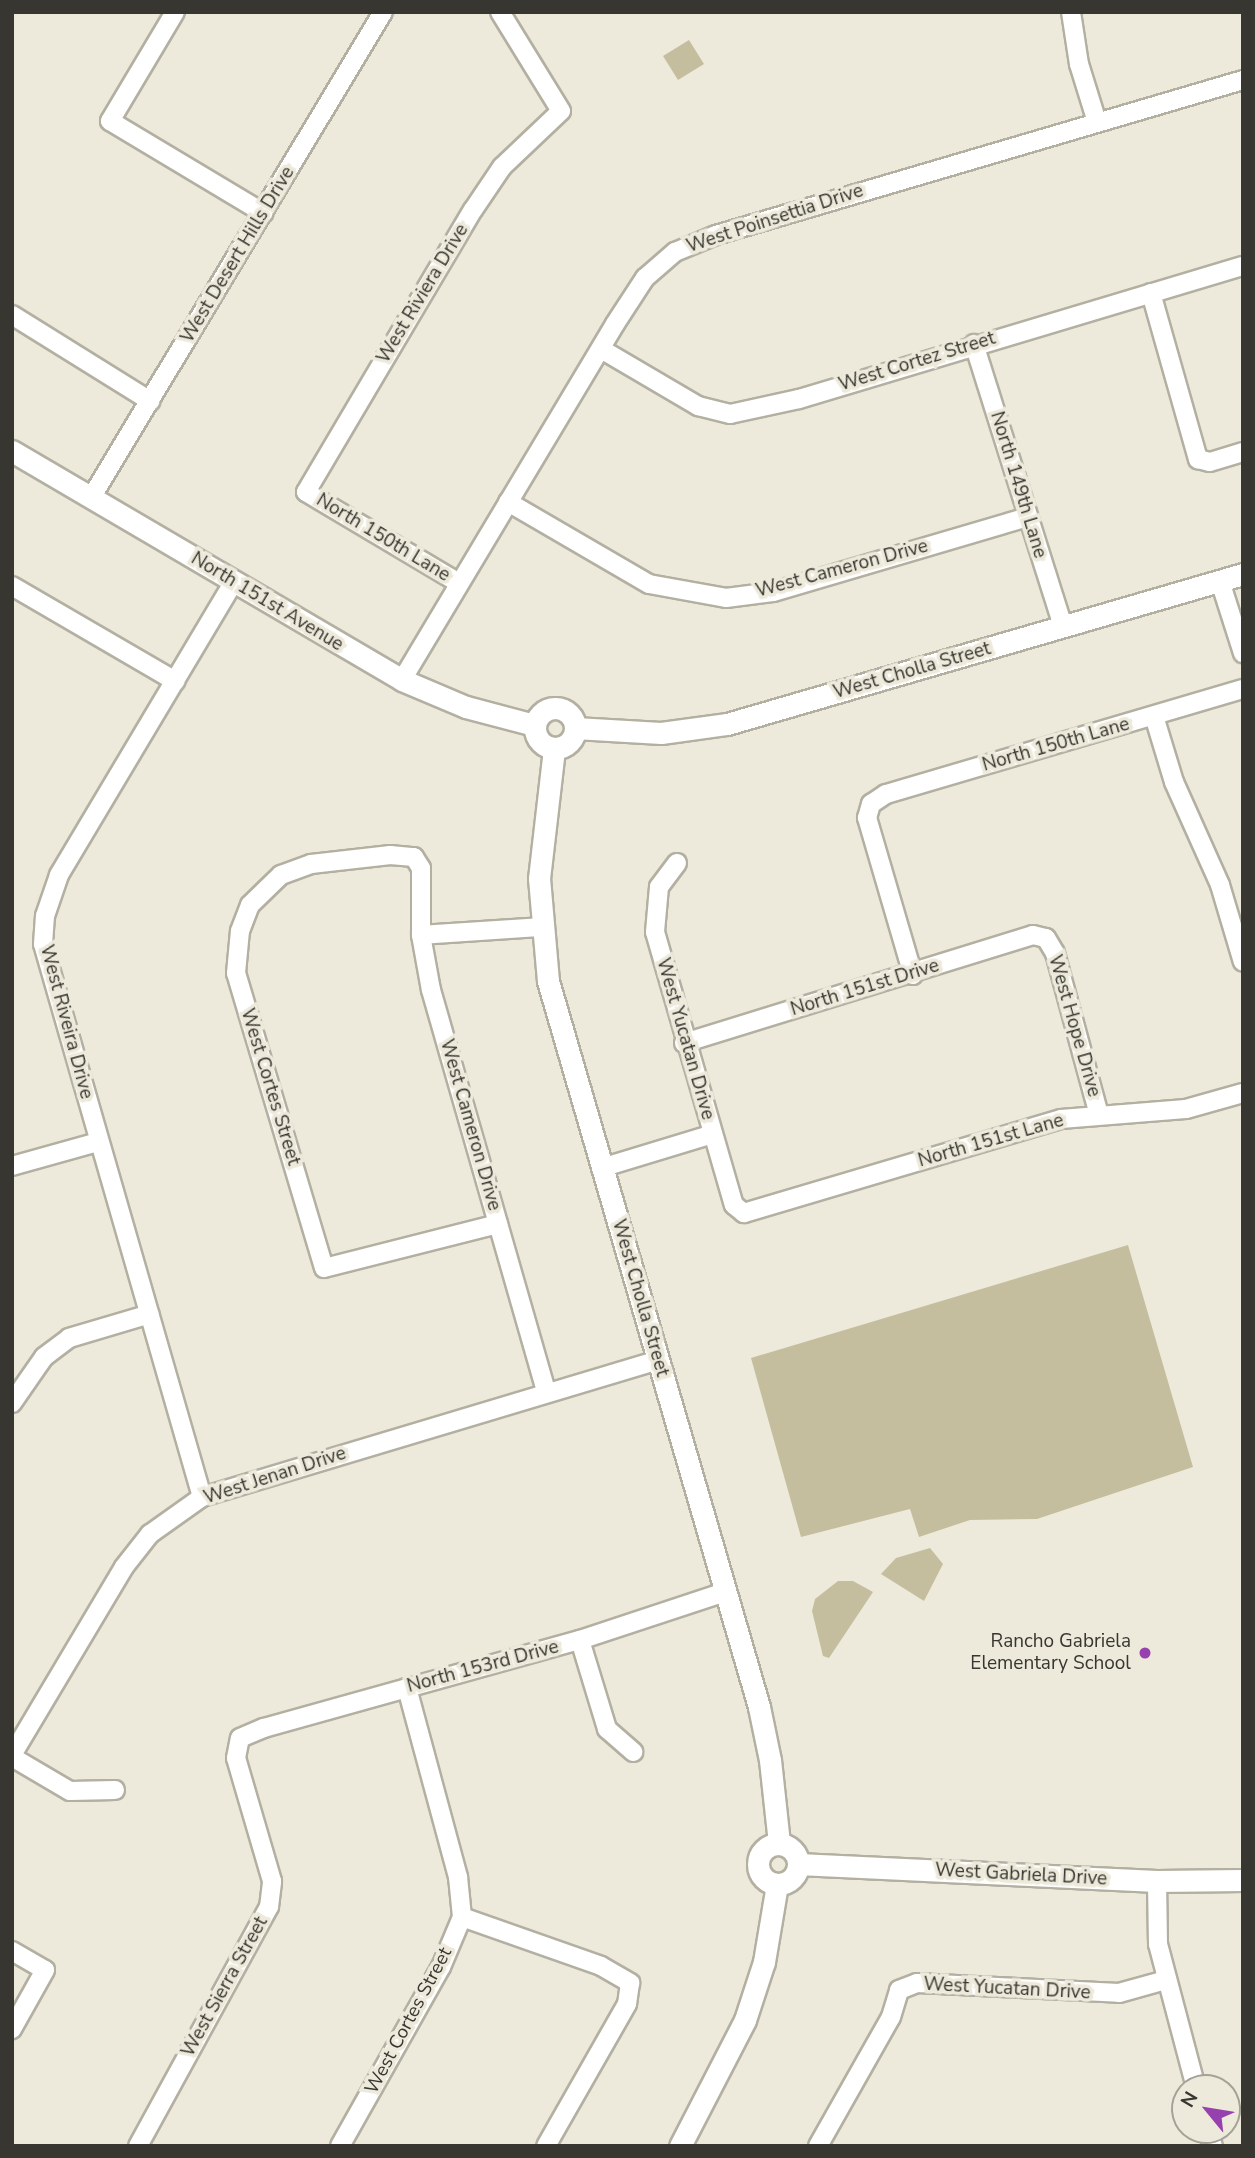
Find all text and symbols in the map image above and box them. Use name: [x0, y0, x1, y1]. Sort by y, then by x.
street label: West Desert Hills Drive: [176, 163, 300, 347]
street label: West Poinsettia Drive: [684, 180, 866, 258]
street label: West Riviera Drive: [372, 220, 474, 368]
street label: West Cortez Street: [836, 327, 998, 397]
street label: North 149th Lane: [985, 409, 1051, 561]
street label: North 150th Lane: [312, 489, 454, 587]
street label: West Cameron Drive: [753, 535, 931, 603]
street label: North 151st Avenue: [187, 547, 347, 657]
street label: West Cholla Street: [831, 638, 993, 704]
street label: North 150th Lane: [980, 713, 1132, 777]
street label: West Riveira Drive: [34, 943, 98, 1101]
street label: West Hope Drive: [1043, 952, 1105, 1100]
street label: West Yucatan Drive: [651, 955, 719, 1123]
street label: North 151st Drive: [788, 955, 942, 1021]
street label: West Cortes Street: [235, 1006, 305, 1168]
street label: West Cameron Drive: [435, 1037, 505, 1213]
street label: North 151st Lane: [916, 1109, 1066, 1173]
street label: West Cholla Street: [607, 1217, 673, 1379]
street label: West Jenan Drive: [201, 1442, 349, 1510]
place label: Rancho Gabriela Elementary School: [970, 1631, 1131, 1675]
street label: North 153rd Drive: [405, 1636, 561, 1698]
marker: Rancho Gabriela Elementary School: [1137, 1645, 1153, 1661]
street label: West Gabriela Drive: [934, 1859, 1108, 1891]
street label: West Sierra Street: [177, 1913, 273, 2061]
street label: West Cortes Street: [361, 1944, 457, 2098]
street label: West Yucatan Drive: [923, 1973, 1091, 2005]
north arrow: [1171, 2074, 1241, 2144]
text: N: [1175, 2087, 1204, 2112]

